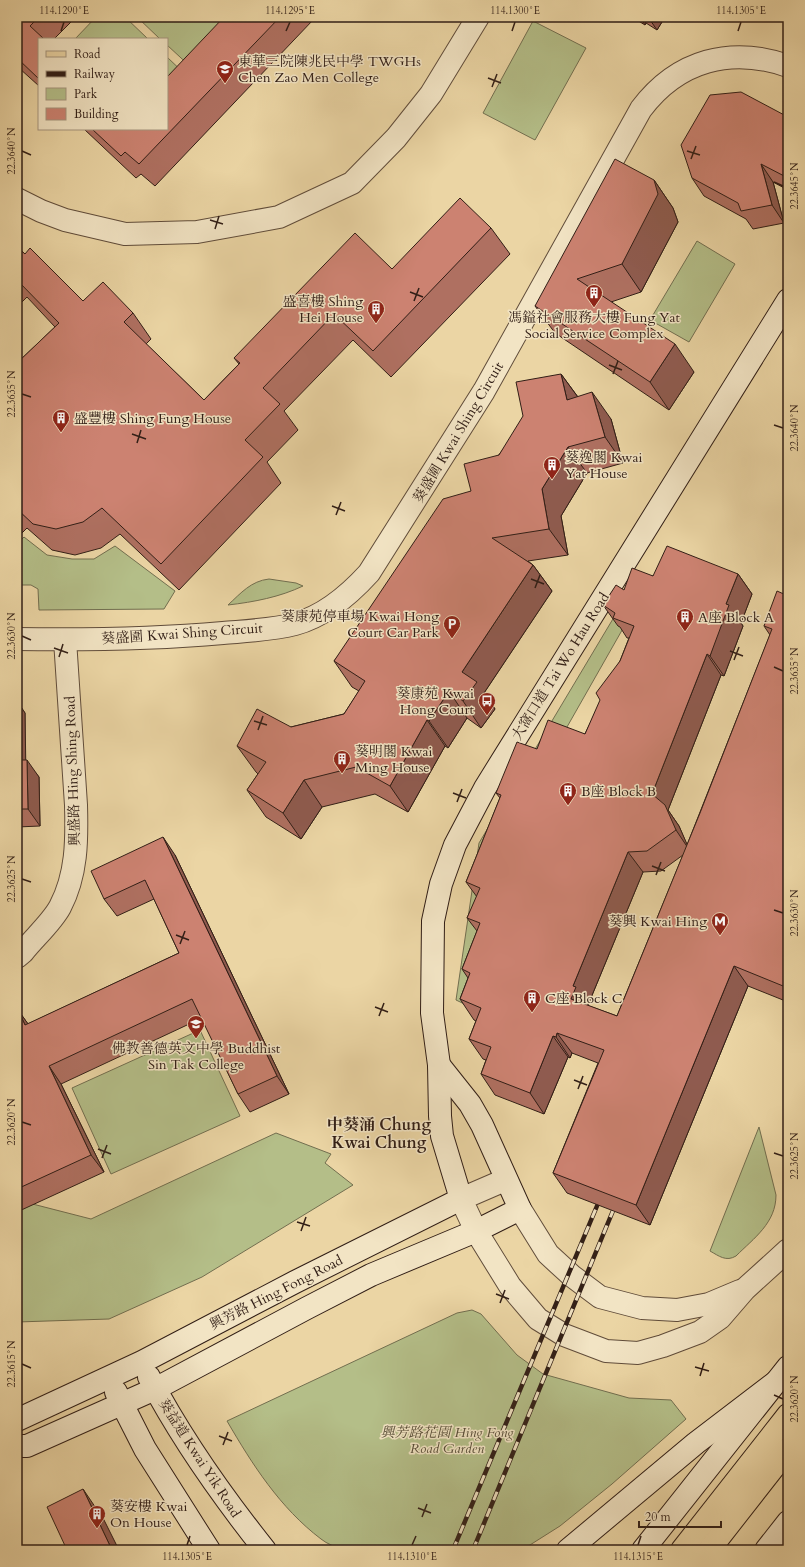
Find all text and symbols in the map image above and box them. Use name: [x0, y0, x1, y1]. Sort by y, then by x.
text: 114.1290°E: [39, 4, 89, 18]
text: 114.1295°E: [265, 4, 315, 18]
text: 114.1300°E: [490, 4, 540, 18]
text: 114.1305°E: [716, 4, 766, 18]
legend: [38, 38, 168, 130]
text: Road: [74, 46, 101, 62]
place label: 東華三院陳兆民中學 TWGHs Chen Zao Men College: [238, 52, 421, 87]
school or university icon: 東華三院陳兆民中學 TWGHs Chen Zao Men College: [215, 59, 235, 84]
text: Railway: [74, 66, 116, 82]
text: Park: [74, 86, 98, 102]
text: Building: [74, 106, 119, 122]
text: 22.3640°N: [5, 127, 19, 174]
text: 22.3645°N: [788, 162, 802, 209]
building icon: 馮鎰社會服務大樓 Fung Yat Social Service Complex: [584, 283, 604, 308]
place label: 盛喜樓 Shing Hei House: [283, 292, 363, 327]
building icon: 盛喜樓 Shing Hei House: [366, 299, 386, 324]
place label: 馮鎰社會服務大樓 Fung Yat Social Service Complex: [508, 308, 681, 343]
street label: 葵盛圍 Kwai Shing Circuit: [409, 358, 508, 506]
text: 22.3635°N: [5, 370, 19, 417]
text: 22.3640°N: [788, 404, 802, 451]
building icon: 盛豐樓 Shing Fung House: [51, 408, 71, 433]
place label: 盛豐樓 Shing Fung House: [74, 409, 231, 428]
place label: 葵逸閣 Kwai Yat House: [565, 448, 642, 483]
building icon: 葵逸閣 Kwai Yat House: [542, 455, 562, 480]
street label: 大窩口道 Tai Wo Hau Road: [507, 588, 614, 744]
place label: 葵康苑停車場 Kwai Hong Court Car Park: [281, 607, 440, 642]
building icon: A座 Block A: [675, 607, 695, 632]
place label: A座 Block A: [698, 608, 774, 627]
text: 22.3630°N: [5, 612, 19, 659]
parking icon: 葵康苑停車場 Kwai Hong Court Car Park: [442, 614, 462, 639]
street label: 葵盛圍 Kwai Shing Circuit: [101, 618, 264, 649]
text: 22.3635°N: [788, 647, 802, 694]
place label: 葵康苑 Kwai Hong Court: [397, 684, 475, 719]
bus stop icon: 葵康苑 Kwai Hong Court: [477, 691, 497, 716]
street label: 興盛路 Hing Shing Road: [60, 695, 85, 846]
place label: 葵明閣 Kwai Ming House: [355, 742, 432, 777]
building icon: 葵明閣 Kwai Ming House: [332, 749, 352, 774]
building icon: B座 Block B: [558, 781, 578, 806]
place label: B座 Block B: [581, 782, 656, 801]
text: 22.3625°N: [5, 855, 19, 902]
text: 22.3630°N: [788, 889, 802, 936]
metro station icon: 葵興 Kwai Hing: [710, 911, 730, 936]
place label: 葵興 Kwai Hing: [608, 912, 707, 931]
building icon: C座 Block C: [522, 988, 542, 1013]
place label: C座 Block C: [545, 989, 623, 1008]
school or university icon: 佛教善德英文中學 Buddhist Sin Tak College: [186, 1014, 206, 1039]
place label: 佛教善德英文中學 Buddhist Sin Tak College: [112, 1039, 281, 1074]
text: 22.3620°N: [5, 1098, 19, 1145]
district label: 中葵涌 Chung Kwai Chung: [327, 1114, 431, 1154]
text: 22.3625°N: [788, 1132, 802, 1179]
street label: 興芳路 Hing Fong Road: [206, 1250, 346, 1334]
text: 22.3615°N: [5, 1340, 19, 1387]
text: 22.3620°N: [788, 1375, 802, 1422]
street label: 葵益道 Kwai Yik Road: [154, 1395, 245, 1522]
park label: 興芳路花園 Hing Fong Road Garden: [381, 1423, 514, 1458]
place label: 葵安樓 Kwai On House: [110, 1497, 187, 1532]
scale bar: [639, 1503, 721, 1529]
building icon: 葵安樓 Kwai On House: [87, 1504, 107, 1529]
text: 20 m: [645, 1509, 672, 1525]
text: 114.1305°E: [162, 1550, 212, 1564]
text: 114.1310°E: [387, 1550, 437, 1564]
text: 114.1315°E: [613, 1550, 663, 1564]

